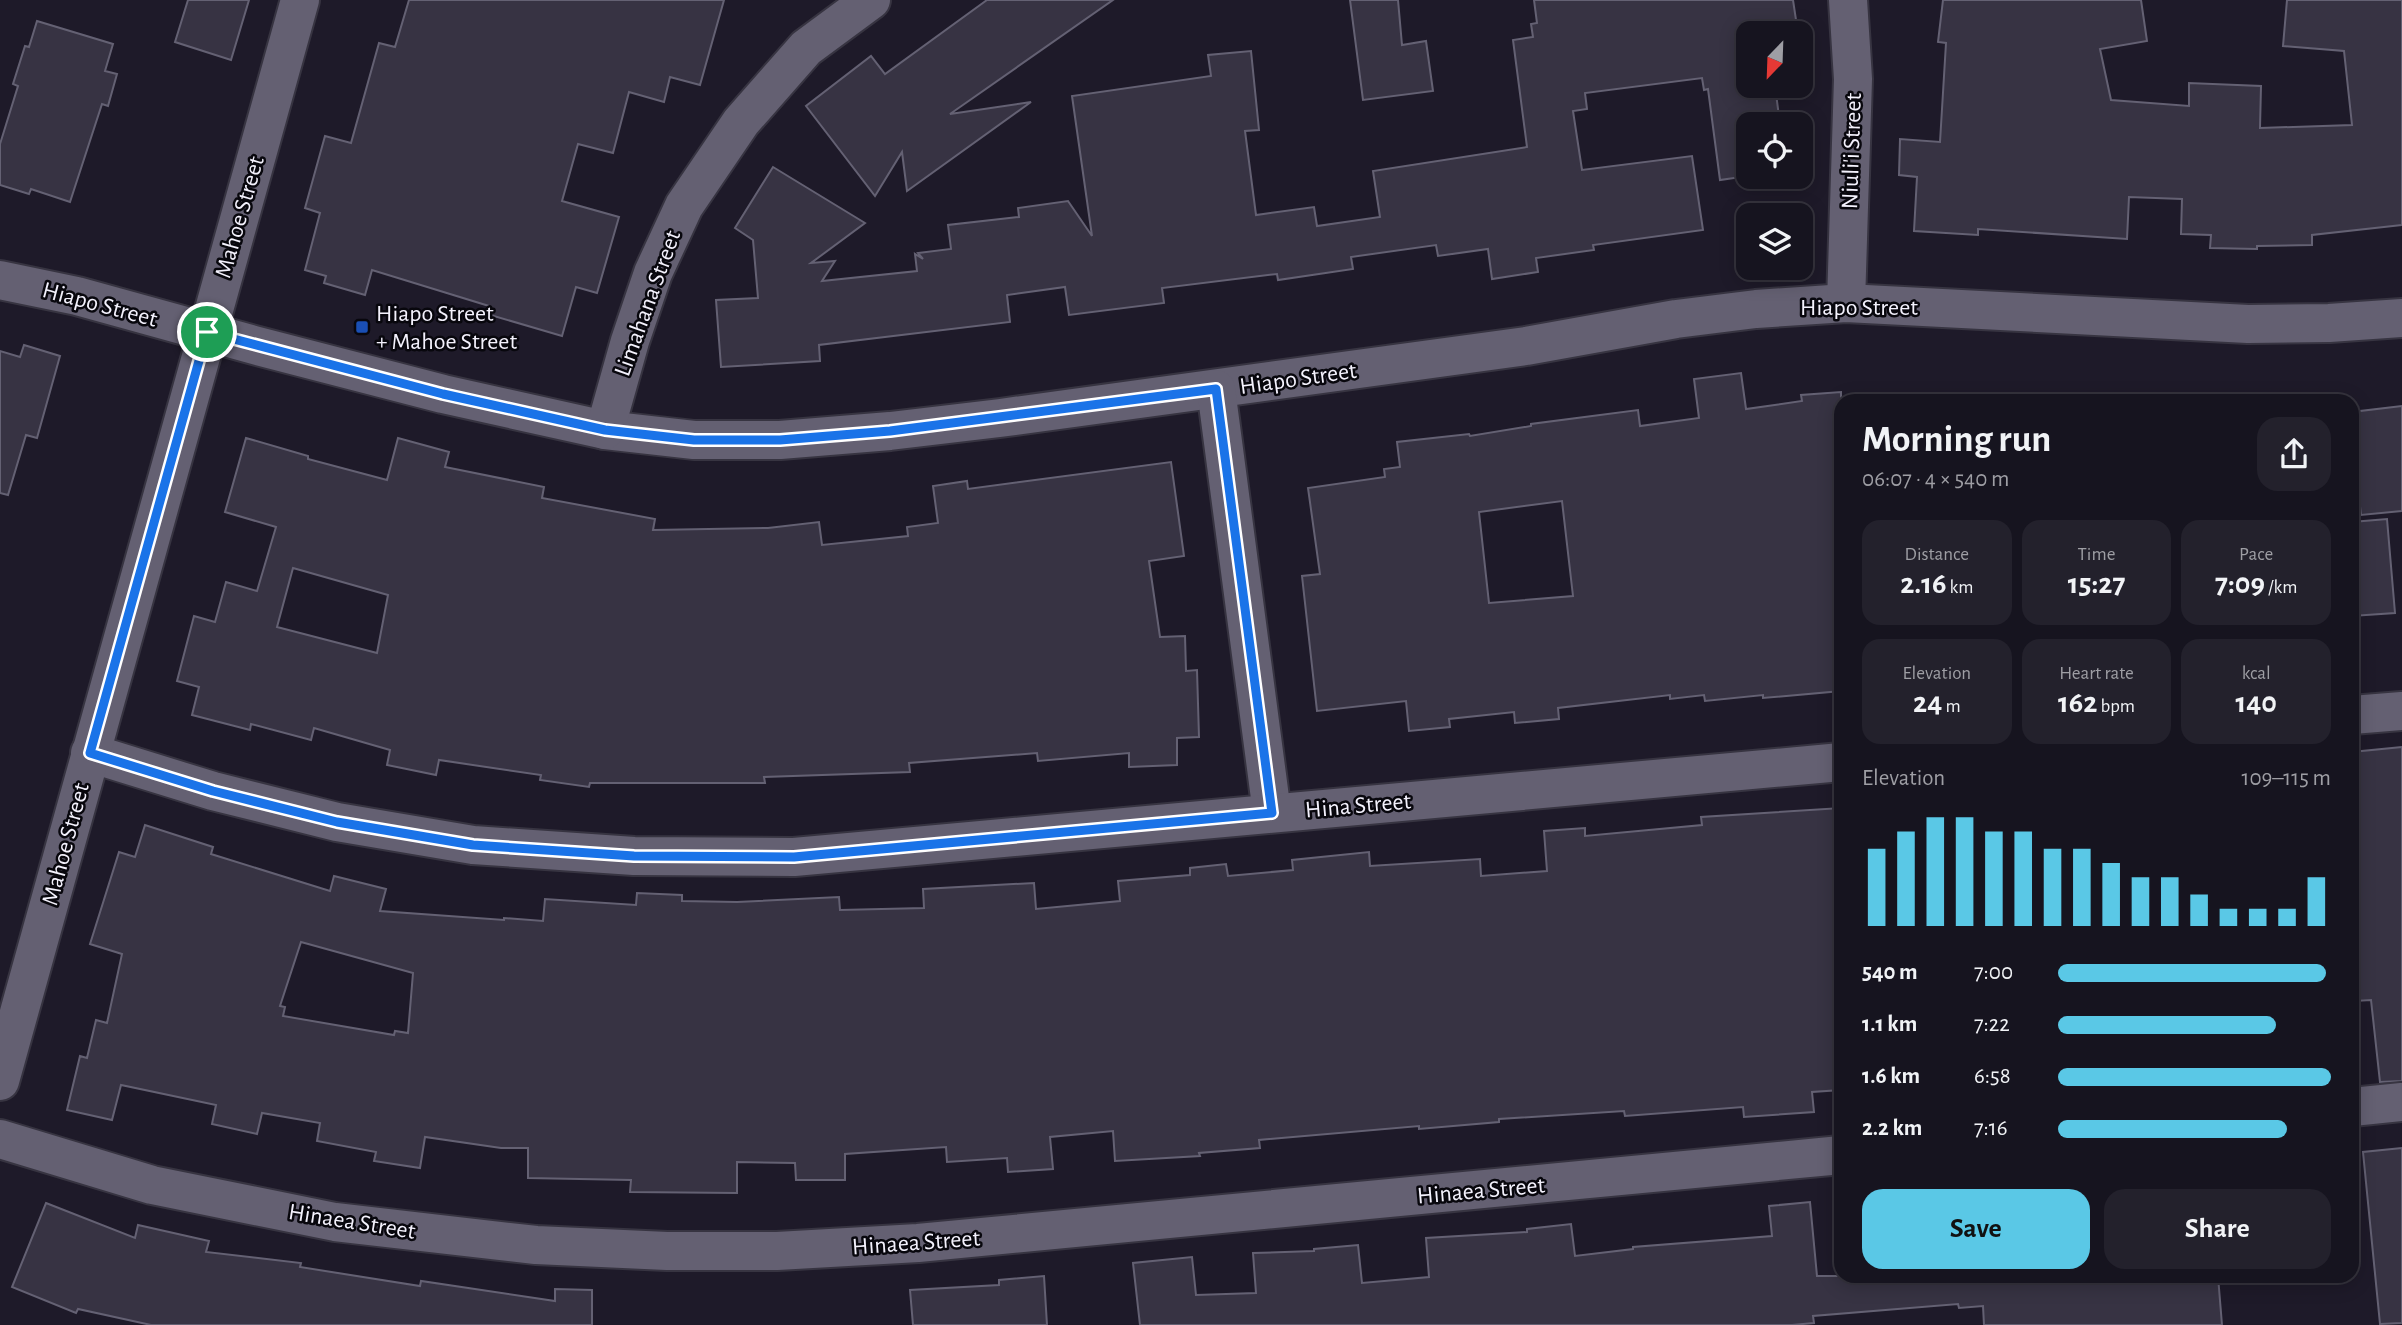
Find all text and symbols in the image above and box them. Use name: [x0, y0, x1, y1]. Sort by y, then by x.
north arrow: [1736, 21, 1813, 98]
map controls: [1736, 21, 1813, 280]
street label: Niuli'i Street: [1838, 92, 1866, 210]
button: locate: [1736, 112, 1813, 189]
street label: Mahoe Street: [211, 153, 269, 281]
button: layers: [1736, 203, 1813, 280]
street label: Limahana Street: [610, 227, 686, 379]
street label: Hiapo Street: [40, 278, 160, 332]
street label: Hiapo Street: [1800, 296, 1918, 320]
pin: [177, 302, 237, 362]
place label: Hiapo Street + Mahoe Street: [376, 302, 517, 354]
icon: arrive: [188, 313, 226, 351]
marker: Hiapo Street + Mahoe Street: [354, 319, 370, 335]
street label: Hiapo Street: [1238, 359, 1358, 399]
button: share: [2257, 417, 2331, 491]
text: Morning run: [1862, 421, 2051, 459]
text: 06:07 · 4 × 540 m: [1862, 468, 2010, 491]
text: Distance: [1905, 545, 1969, 564]
text: Time: [2078, 545, 2115, 564]
text: Pace: [2239, 545, 2273, 564]
text: 2.16: [1900, 569, 1946, 599]
text: 15:27: [2068, 569, 2125, 599]
text: 7:09: [2215, 569, 2265, 599]
text: km: [1946, 578, 1973, 597]
text: /km: [2265, 578, 2297, 597]
text: Elevation: [1902, 664, 1971, 683]
text: Heart rate: [2059, 664, 2134, 683]
text: kcal: [2242, 664, 2271, 683]
text: 24: [1913, 688, 1942, 718]
text: 162: [2058, 688, 2097, 718]
text: 140: [2235, 688, 2277, 718]
text: m: [1942, 697, 1961, 716]
text: bpm: [2097, 697, 2135, 716]
text: Elevation: [1862, 767, 1945, 790]
text: 109–115 m: [2242, 767, 2331, 790]
street label: Mahoe Street: [38, 780, 94, 908]
street label: Hina Street: [1304, 789, 1412, 823]
text: 540 m: [1862, 961, 1918, 984]
text: 7:00: [1974, 961, 2013, 984]
text: 1.1 km: [1862, 1013, 1917, 1036]
text: 7:22: [1974, 1013, 2010, 1036]
text: 1.6 km: [1862, 1065, 1920, 1088]
text: 6:58: [1974, 1065, 2011, 1088]
text: 2.2 km: [1862, 1117, 1922, 1140]
text: 7:16: [1974, 1117, 2008, 1140]
street label: Hinaea Street: [1416, 1173, 1546, 1209]
button: Save: [1862, 1189, 2090, 1269]
button: Share: [2104, 1189, 2331, 1269]
street label: Hinaea Street: [287, 1200, 417, 1244]
street label: Hinaea Street: [851, 1227, 981, 1259]

